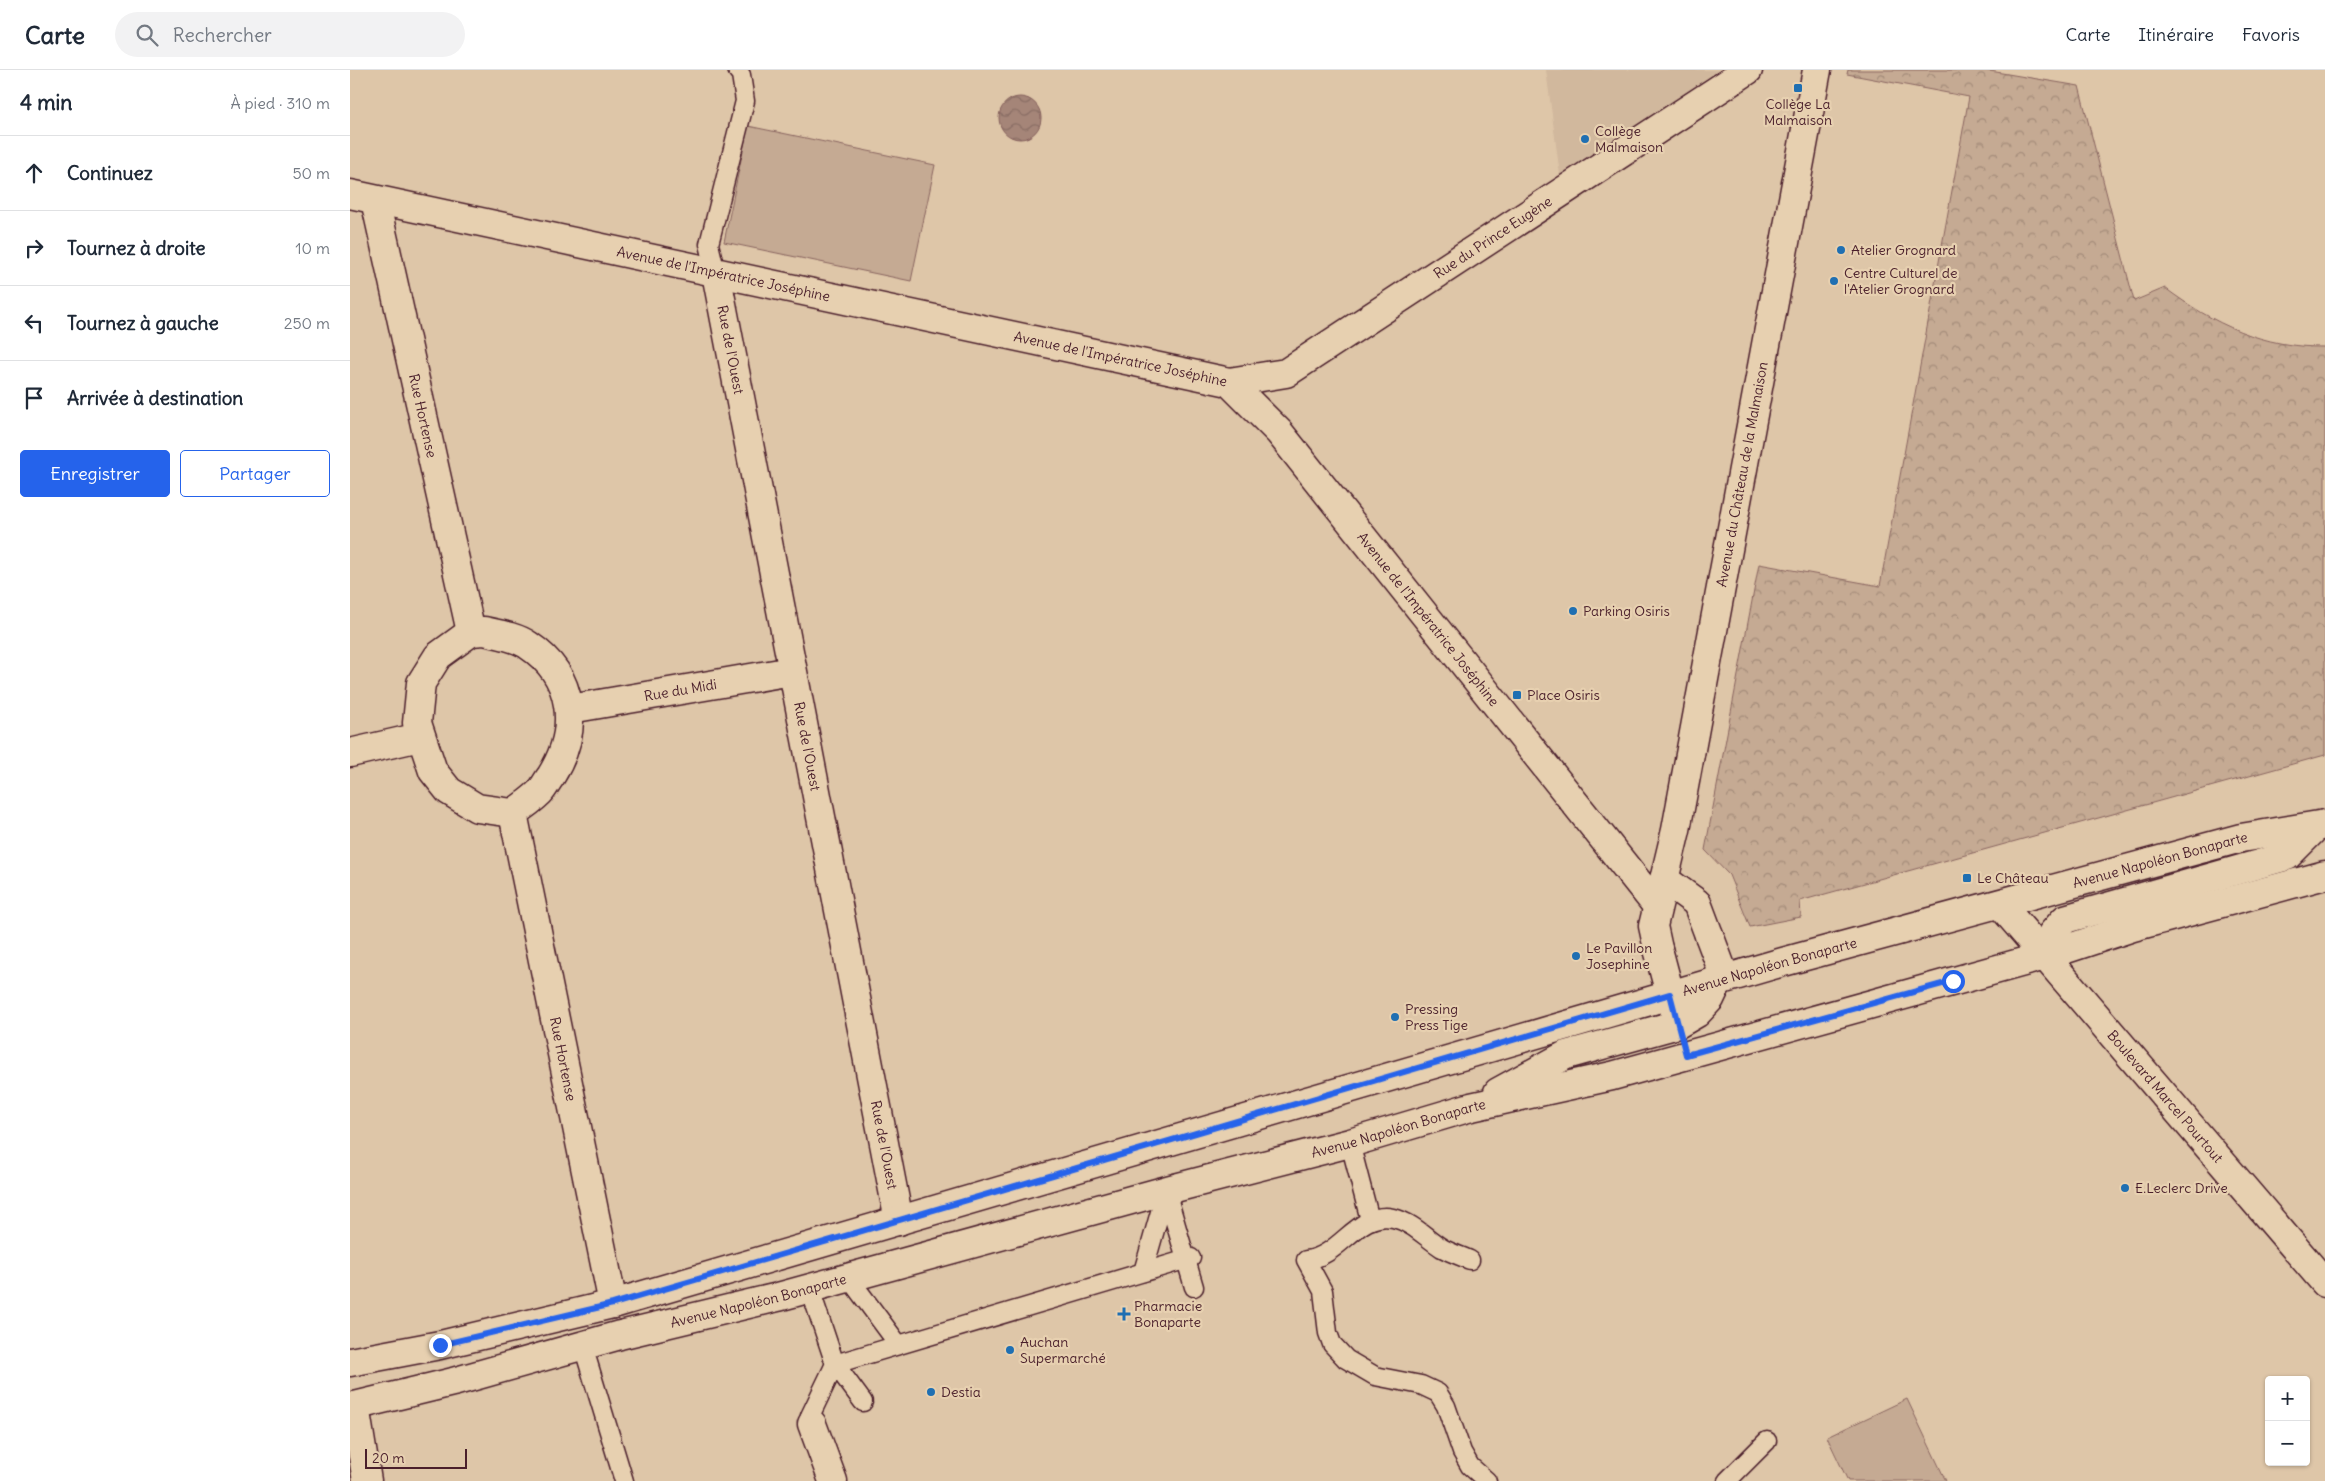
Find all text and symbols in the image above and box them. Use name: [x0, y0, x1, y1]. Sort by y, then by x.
search box: [115, 12, 465, 57]
text: Carte: [25, 20, 85, 50]
icon: search: [133, 21, 161, 49]
text: Rechercher: [173, 23, 272, 47]
text: Carte: [2065, 23, 2110, 46]
text: Itinéraire: [2138, 23, 2214, 46]
text: Favoris: [2242, 23, 2300, 46]
marker: Collège La Malmaison: [1792, 82, 1804, 94]
text: 4 min: [20, 89, 72, 116]
text: À pied · 310 m: [230, 93, 330, 113]
place label: Collège La Malmaison: [1764, 95, 1832, 129]
place label: Collège Malmaison: [1595, 122, 1663, 156]
marker: Collège Malmaison: [1579, 133, 1591, 145]
icon: ahead: [20, 159, 48, 187]
text: Continuez: [67, 161, 153, 185]
text: 50 m: [292, 163, 330, 183]
street label: Rue du Prince Eugène: [1430, 192, 1555, 283]
icon: right: [20, 234, 48, 262]
text: Tournez à droite: [67, 236, 206, 260]
text: 10 m: [295, 238, 330, 258]
place label: Atelier Grognard: [1851, 241, 1956, 259]
street label: Avenue de l'Impératrice Joséphine: [615, 242, 832, 305]
marker: Atelier Grognard: [1835, 244, 1847, 256]
place label: Centre Culturel de l'Atelier Grognard: [1844, 264, 1957, 298]
marker: Centre Culturel de l'Atelier Grognard: [1828, 275, 1840, 287]
street label: Rue de l'Ouest: [713, 304, 748, 396]
icon: left: [20, 309, 48, 337]
text: Tournez à gauche: [67, 311, 219, 335]
text: 250 m: [284, 313, 330, 333]
street label: Avenue de l'Impératrice Joséphine: [1012, 327, 1229, 390]
street label: Avenue du Château de la Malmaison: [1712, 360, 1772, 588]
street label: Rue Hortense: [405, 372, 441, 459]
icon: arrive: [20, 384, 48, 412]
text: Arrivée à destination: [67, 386, 243, 410]
button: Enregistrer: [20, 450, 170, 497]
button: Partager: [180, 450, 330, 497]
street label: Avenue de l'Impératrice Joséphine: [1353, 528, 1503, 710]
place label: Parking Osiris: [1583, 602, 1670, 620]
marker: Parking Osiris: [1567, 605, 1579, 617]
street label: Rue du Midi: [643, 675, 718, 705]
place label: Place Osiris: [1527, 686, 1600, 704]
marker: Place Osiris: [1511, 689, 1523, 701]
street label: Rue de l'Ouest: [790, 700, 825, 793]
street label: Avenue Napoléon Bonaparte: [2071, 828, 2249, 892]
place label: Le Château: [1977, 869, 2049, 887]
marker: Le Château: [1961, 872, 1973, 884]
street label: Avenue Napoléon Bonaparte: [1680, 933, 1859, 1000]
place label: Le Pavillon Josephine: [1586, 939, 1652, 973]
marker: Le Pavillon Josephine: [1570, 950, 1582, 962]
route start: [1942, 970, 1965, 993]
place label: Pressing Press Tige: [1405, 1000, 1468, 1034]
marker: Pressing Press Tige: [1389, 1011, 1401, 1023]
street label: Rue Hortense: [546, 1015, 580, 1103]
street label: Boulevard Marcel Pourtout: [2104, 1026, 2227, 1167]
street label: Avenue Napoléon Bonaparte: [1309, 1095, 1487, 1162]
street label: Rue de l'Ouest: [867, 1099, 902, 1191]
place label: E.Leclerc Drive: [2135, 1179, 2228, 1197]
marker: E.Leclerc Drive: [2119, 1182, 2131, 1194]
street label: Avenue Napoléon Bonaparte: [669, 1270, 848, 1332]
place label: Pharmacie Bonaparte: [1134, 1297, 1202, 1331]
marker: Pharmacie Bonaparte: [1118, 1308, 1130, 1320]
place label: Auchan Supermarché: [1020, 1333, 1106, 1367]
route end: [429, 1334, 452, 1357]
marker: Auchan Supermarché: [1004, 1344, 1016, 1356]
map controls: [2265, 1376, 2310, 1466]
button: +: [2265, 1376, 2310, 1421]
place label: Destia: [941, 1383, 981, 1401]
marker: Destia: [925, 1386, 937, 1398]
button: −: [2265, 1421, 2310, 1466]
scale bar: [365, 1446, 468, 1469]
text: 20 m: [372, 1449, 405, 1467]

